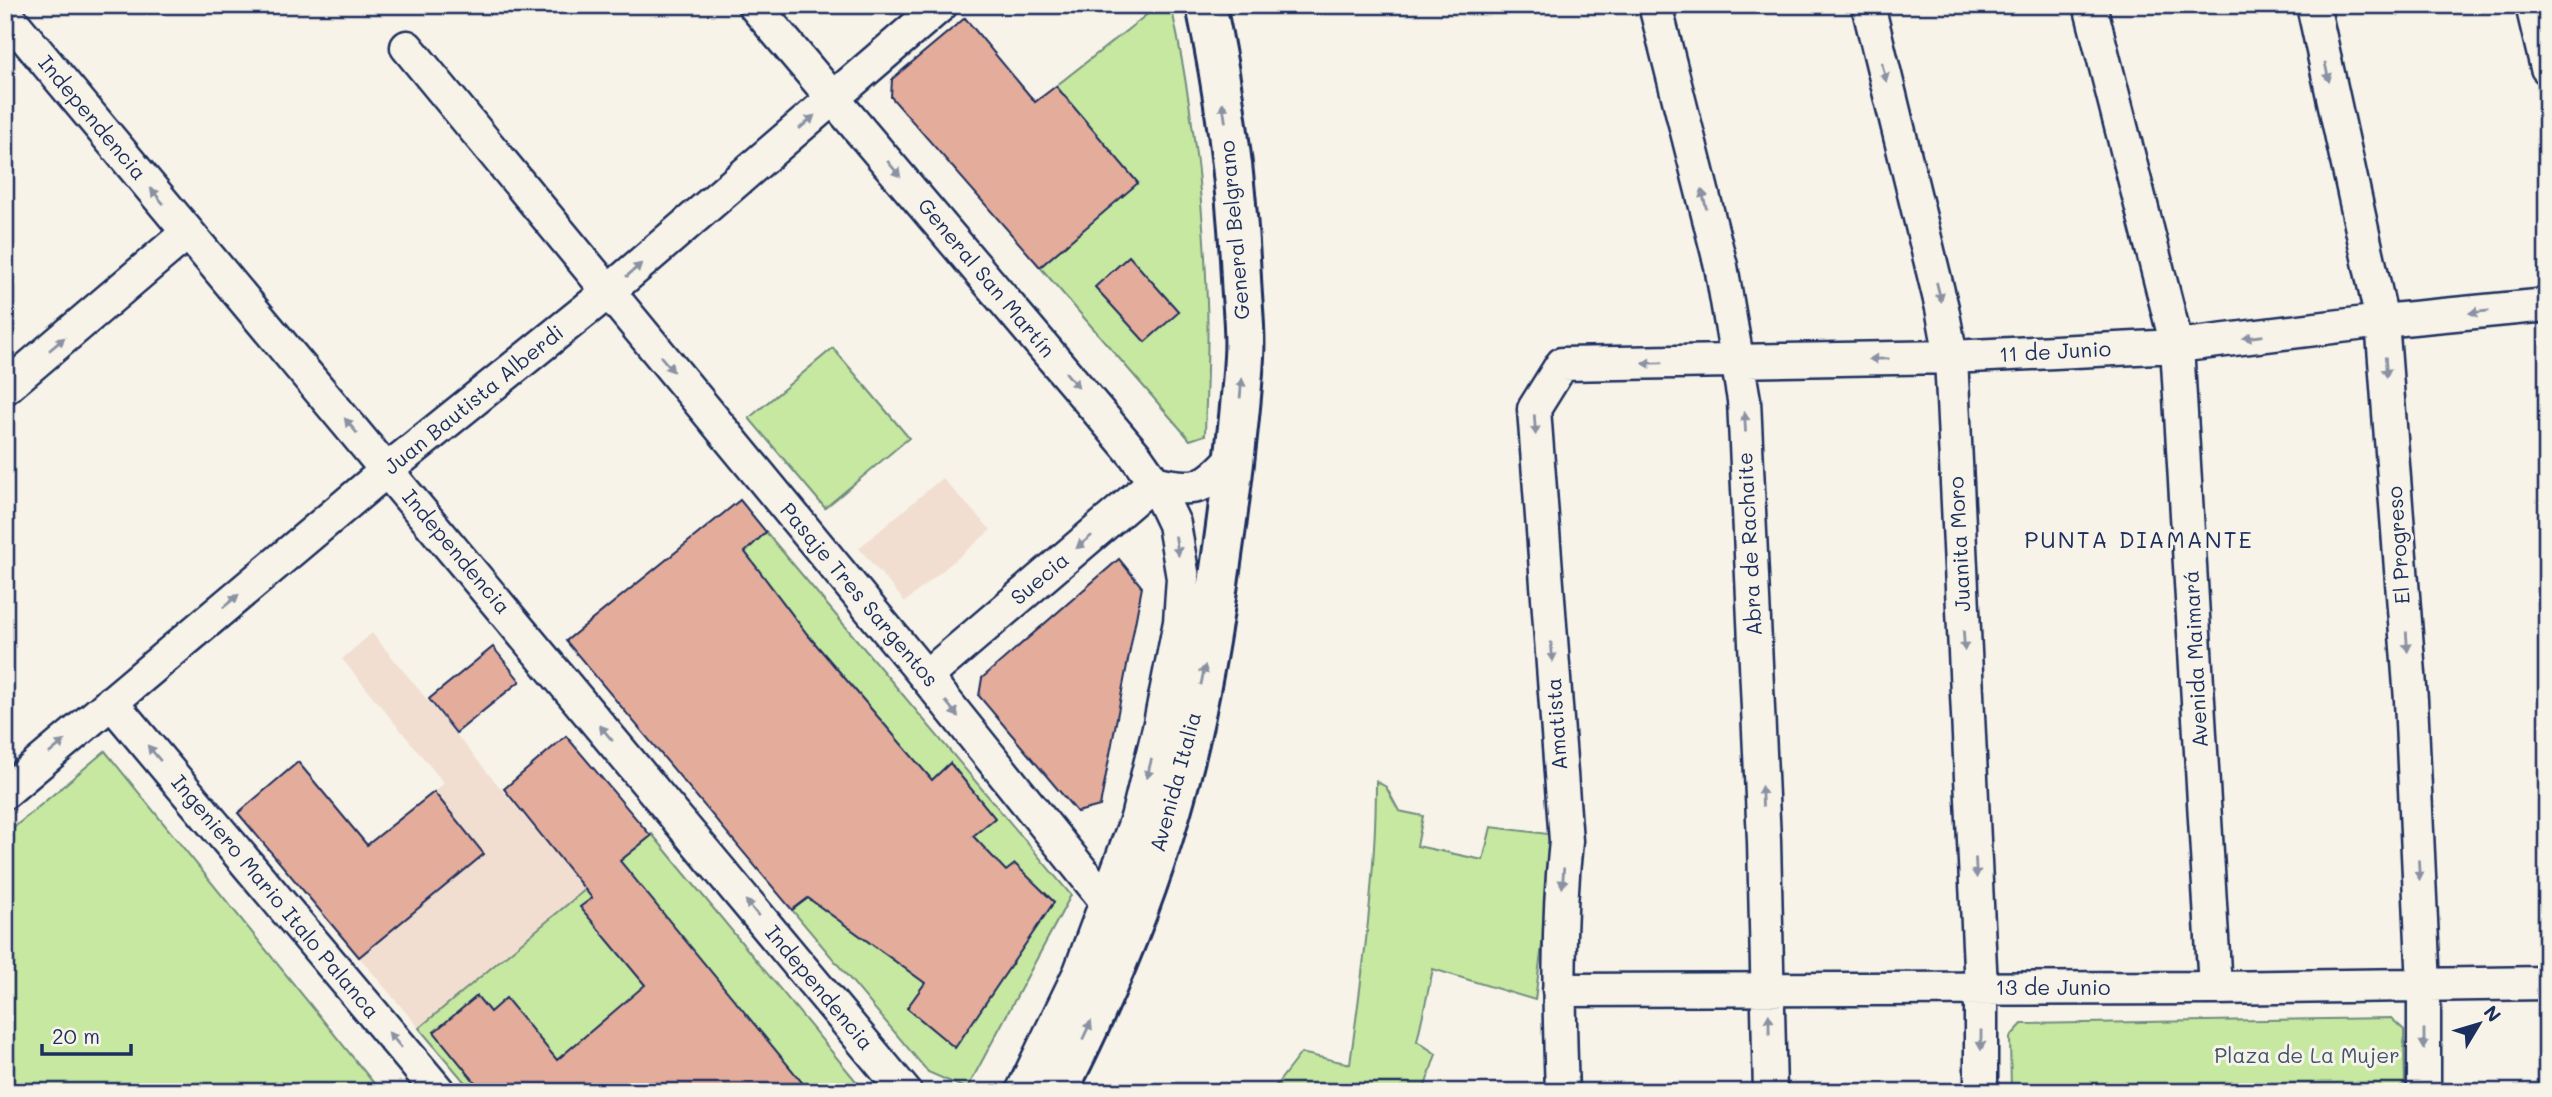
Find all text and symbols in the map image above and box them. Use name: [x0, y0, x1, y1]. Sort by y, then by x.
street label: Independencia: [33, 49, 153, 185]
one-way arrow: [1879, 61, 1890, 83]
one-way arrow: [2322, 61, 2333, 83]
one-way arrow: [1219, 101, 1230, 123]
one-way arrow: [798, 114, 816, 130]
street label: General Belgrano: [1212, 139, 1255, 321]
one-way arrow: [886, 160, 902, 178]
one-way arrow: [1698, 187, 1709, 209]
one-way arrow: [150, 188, 165, 205]
street label: General San Martín: [913, 192, 1062, 362]
one-way arrow: [625, 262, 643, 278]
one-way arrow: [1934, 282, 1945, 304]
one-way arrow: [2468, 307, 2490, 318]
street label: Juan Bautista Alberdi: [378, 318, 568, 480]
one-way arrow: [2242, 332, 2264, 343]
street label: 11 de Junio: [1998, 334, 2112, 367]
one-way arrow: [49, 337, 66, 352]
one-way arrow: [1868, 353, 1890, 365]
one-way arrow: [659, 355, 674, 372]
one-way arrow: [2381, 356, 2392, 378]
one-way arrow: [1640, 357, 1662, 369]
one-way arrow: [1064, 372, 1079, 389]
one-way arrow: [1236, 376, 1247, 398]
one-way arrow: [1739, 411, 1750, 433]
one-way arrow: [1530, 414, 1541, 436]
one-way arrow: [343, 418, 358, 436]
street label: Abra de Rachaite: [1730, 452, 1767, 637]
street label: Juanita Moro: [1941, 476, 1976, 612]
street label: Independencia: [397, 483, 517, 619]
street label: El Progreso: [2380, 485, 2415, 605]
street label: Pasaje Tres Sargentos: [775, 496, 945, 692]
district label: PUNTA DIAMANTE: [2024, 524, 2254, 554]
one-way arrow: [1075, 534, 1092, 549]
one-way arrow: [1172, 535, 1183, 557]
street label: Suecia: [1004, 546, 1074, 610]
street label: Avenida Maimará: [2176, 570, 2213, 748]
one-way arrow: [223, 594, 240, 609]
one-way arrow: [1959, 630, 1970, 652]
one-way arrow: [2402, 632, 2413, 654]
one-way arrow: [1547, 641, 1558, 663]
one-way arrow: [1197, 664, 1208, 686]
street label: Amatista: [1539, 677, 1572, 771]
one-way arrow: [945, 700, 959, 718]
street label: Avenida Italia: [1143, 709, 1206, 855]
one-way arrow: [599, 724, 614, 741]
one-way arrow: [49, 740, 66, 755]
one-way arrow: [147, 745, 162, 762]
one-way arrow: [1143, 759, 1154, 781]
street label: Ingeniero Mario Italo Palanca: [166, 769, 386, 1023]
one-way arrow: [1757, 785, 1768, 807]
one-way arrow: [1970, 857, 1981, 879]
one-way arrow: [2413, 859, 2424, 881]
one-way arrow: [1557, 868, 1568, 890]
one-way arrow: [745, 899, 760, 916]
street label: Independencia: [760, 919, 880, 1055]
street label: 13 de Junio: [1996, 973, 2110, 1000]
north arrow: [2444, 988, 2514, 1058]
text: N: [2479, 1000, 2507, 1027]
one-way arrow: [1763, 1012, 1775, 1034]
scale bar: [42, 1013, 131, 1057]
one-way arrow: [1082, 1020, 1093, 1041]
text: 20 m: [52, 1022, 100, 1049]
one-way arrow: [2418, 1028, 2430, 1050]
one-way arrow: [1975, 1029, 1987, 1051]
one-way arrow: [388, 1031, 403, 1049]
park label: Plaza de La Mujer: [2214, 1041, 2400, 1068]

